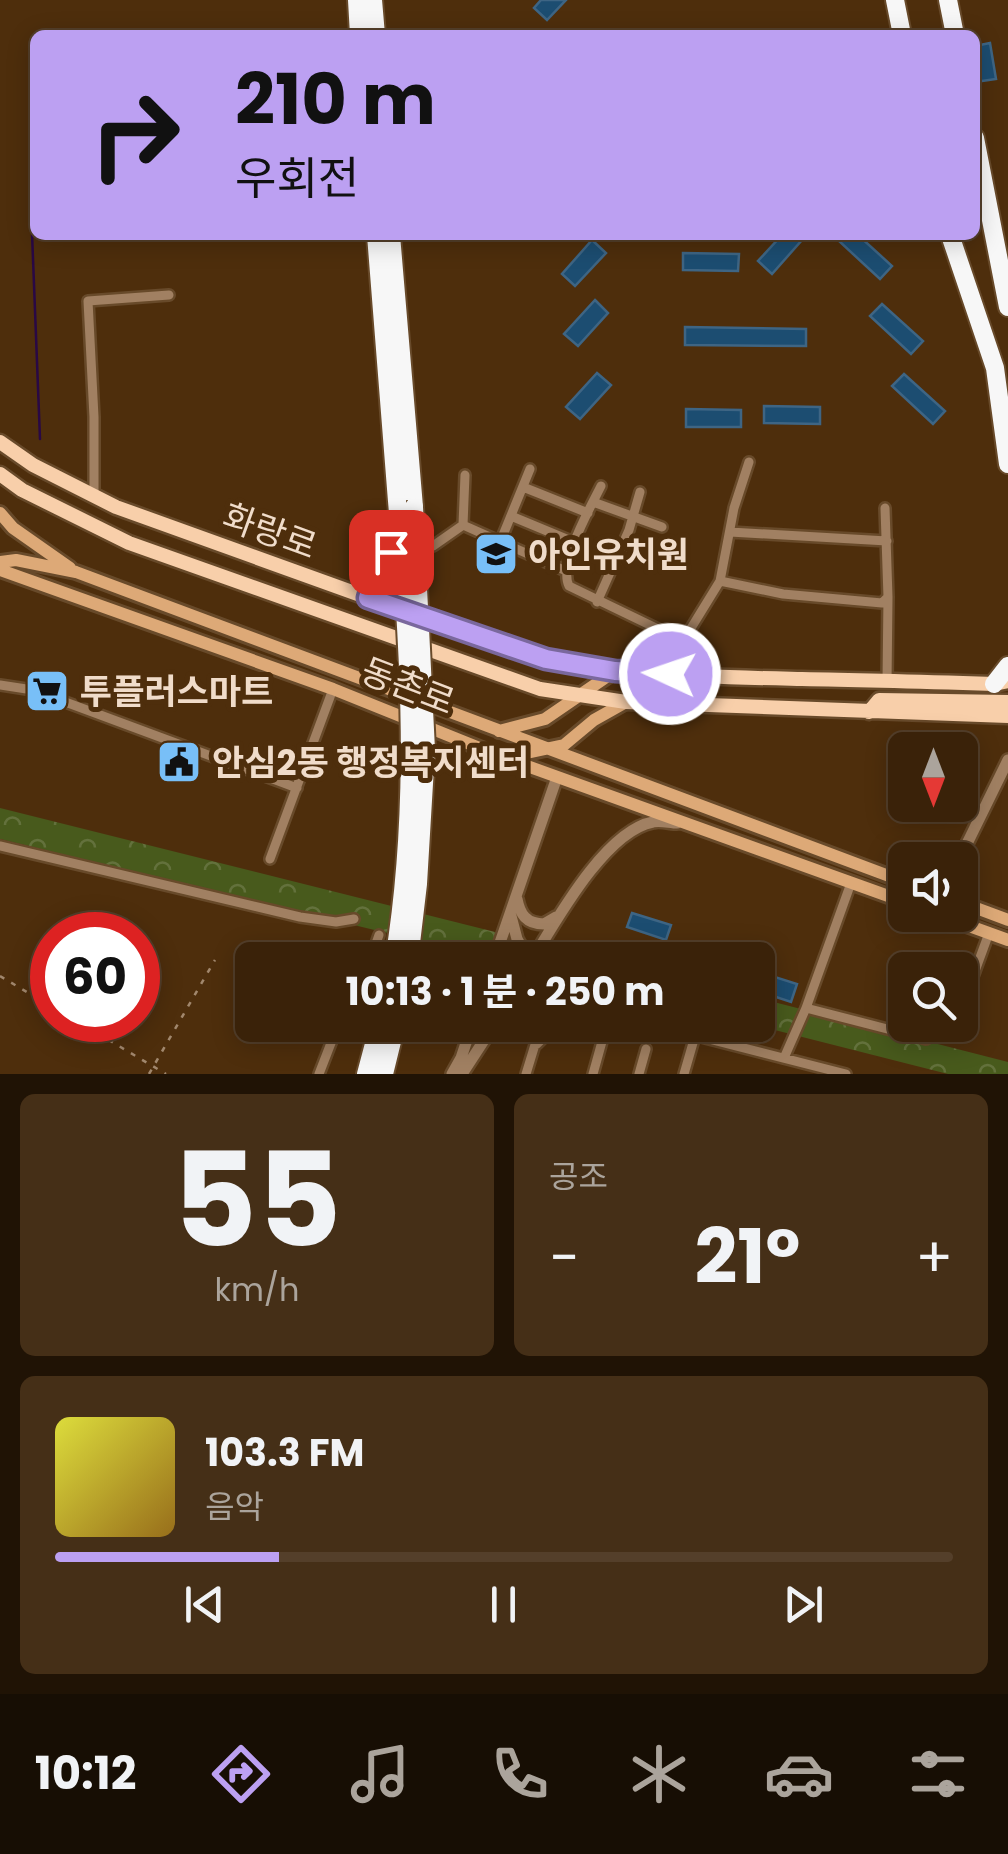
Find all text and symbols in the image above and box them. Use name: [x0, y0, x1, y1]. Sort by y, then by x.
text: 210 m: [235, 50, 436, 149]
icon: right: [70, 70, 200, 200]
text: 우회전: [235, 147, 359, 210]
street label: 화랑로: [216, 491, 324, 571]
pin: [349, 510, 434, 595]
icon: arrive: [364, 525, 419, 580]
place label: 아인유치원: [528, 530, 689, 579]
school or university icon: 아인유치원: [473, 531, 519, 577]
position arrow: [618, 622, 722, 726]
street label: 동촌로: [354, 646, 462, 726]
place label: 투플러스마트: [80, 667, 273, 716]
supermarket icon: 투플러스마트: [24, 668, 70, 714]
north arrow: [888, 732, 978, 822]
map controls: [888, 732, 978, 1042]
place label: 안심2동 행정복지센터: [212, 738, 529, 787]
public building icon: 안심2동 행정복지센터: [156, 739, 202, 785]
button: sound: [888, 842, 978, 932]
speed limit sign: 60: [30, 912, 160, 1042]
button: search: [888, 952, 978, 1042]
text: 10:13 · 1 분 · 250 m: [346, 965, 664, 1018]
text: 55: [172, 1109, 342, 1292]
text: 공조: [549, 1154, 608, 1199]
text: 21°: [694, 1204, 800, 1309]
text: −: [549, 1219, 579, 1296]
text: +: [915, 1219, 953, 1296]
text: km/h: [214, 1267, 300, 1312]
text: 103.3 FM: [205, 1426, 365, 1479]
text: 음악: [205, 1484, 264, 1529]
icon: previous: [177, 1577, 232, 1632]
icon: pause: [476, 1577, 531, 1632]
icon: next: [776, 1577, 831, 1632]
icon: directions: [206, 1739, 276, 1809]
icon: music: [345, 1739, 415, 1809]
icon: phone: [485, 1739, 555, 1809]
icon: climate: [624, 1739, 694, 1809]
icon: car: [764, 1739, 834, 1809]
icon: filters: [903, 1739, 973, 1809]
text: 10:12: [35, 1742, 136, 1805]

